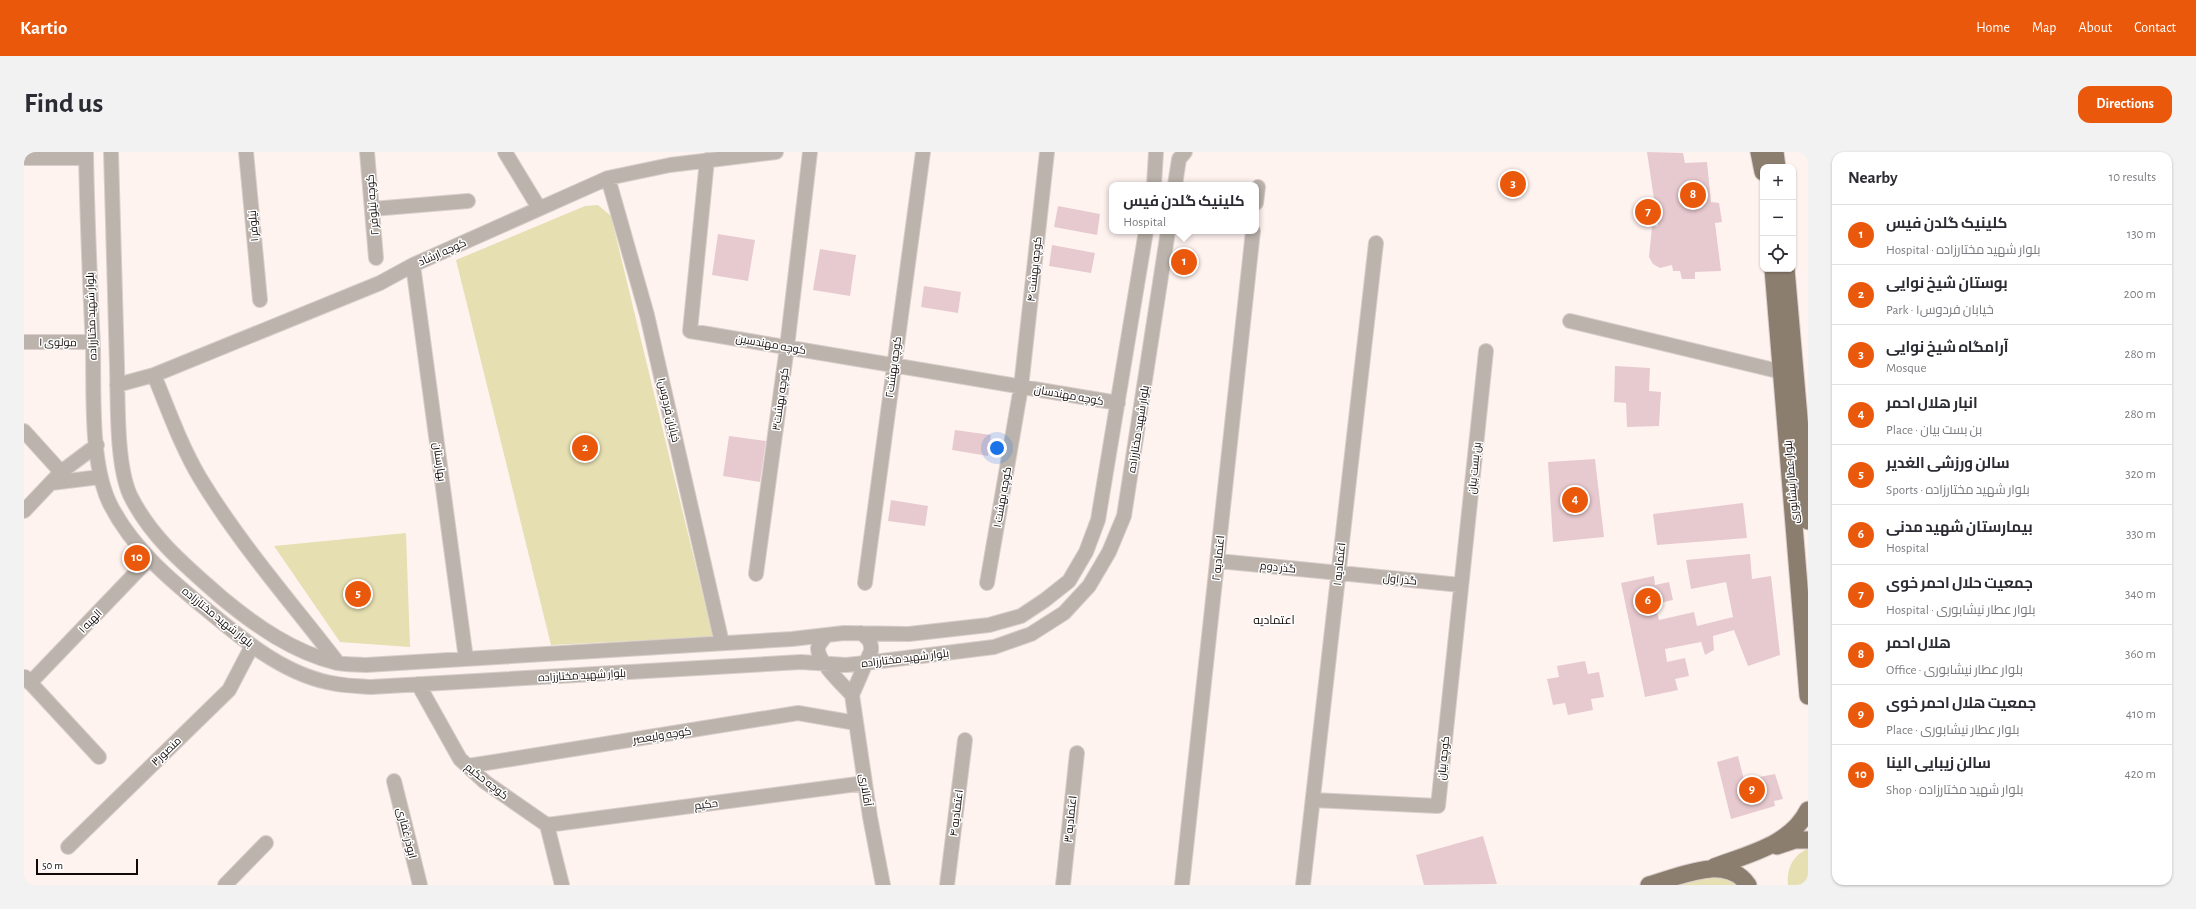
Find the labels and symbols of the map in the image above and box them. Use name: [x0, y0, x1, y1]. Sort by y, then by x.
pin: 3: [1500, 169, 1526, 199]
street label: کوچه نیلوفر ۲: [364, 174, 382, 236]
pin: 8: [1680, 180, 1706, 210]
pin: 7: [1635, 197, 1661, 227]
street label: ۱ نیلوفر: [247, 210, 261, 242]
street label: کوچه بهشت ۴: [1026, 236, 1044, 302]
street label: کوچه ارشاد: [417, 237, 468, 269]
pin: 1: [1171, 247, 1197, 277]
street label: بلوار شهید مختارزاده: [84, 272, 100, 360]
street label: کوچه مهندسین: [735, 333, 807, 357]
street label: کوچه بهشت۲: [884, 335, 904, 399]
street label: مولوی ۱: [39, 337, 77, 349]
street label: کوچه بهشت۳: [771, 367, 791, 431]
street label: خیابان فردوس۱: [655, 377, 681, 444]
street label: کوچه مهندسان: [1033, 384, 1105, 408]
street label: بلوار شهید مختارزاده: [1126, 385, 1152, 474]
pin: 2: [572, 433, 598, 463]
your location: [987, 438, 1007, 458]
street label: بلوار عطار نیشابوری: [1782, 440, 1802, 524]
street label: بن بست بیان: [1466, 441, 1484, 495]
street label: بهارستان: [430, 442, 448, 482]
street label: کوچه بهشت ۱: [992, 466, 1014, 528]
pin: 4: [1562, 485, 1588, 515]
street label: اعتمادیه ۲: [1211, 535, 1226, 581]
street label: اعتمادیه ۱: [1332, 542, 1347, 586]
pin: 10: [124, 543, 150, 573]
street label: گذر دوم: [1259, 560, 1297, 577]
street label: گذر اول: [1382, 572, 1418, 588]
pin: 5: [345, 579, 371, 609]
street label: بلوار شهید مختارزاده: [179, 585, 255, 650]
pin: 6: [1635, 586, 1661, 616]
street label: الهیه ۱: [77, 607, 105, 636]
district label: اعتمادیه: [1253, 614, 1295, 627]
street label: بلوار شهید مختارزاده: [861, 648, 950, 670]
street label: بلوار شهید مختارزاده: [538, 668, 627, 684]
street label: کوچه ولیعصر: [631, 725, 692, 747]
street label: منصور۳: [149, 735, 184, 769]
street label: کوچه بیان: [1436, 735, 1452, 781]
street label: کوچه حکیم: [462, 761, 510, 803]
street label: آقالاری: [857, 773, 874, 807]
pin: 9: [1739, 775, 1765, 805]
street label: اعتمادیه ۴: [948, 789, 965, 837]
street label: اعتمادیه ۳: [1063, 795, 1078, 843]
street label: حکیم: [694, 798, 719, 813]
street label: ابوذر غفاری: [394, 807, 418, 860]
scale bar: [36, 857, 138, 876]

